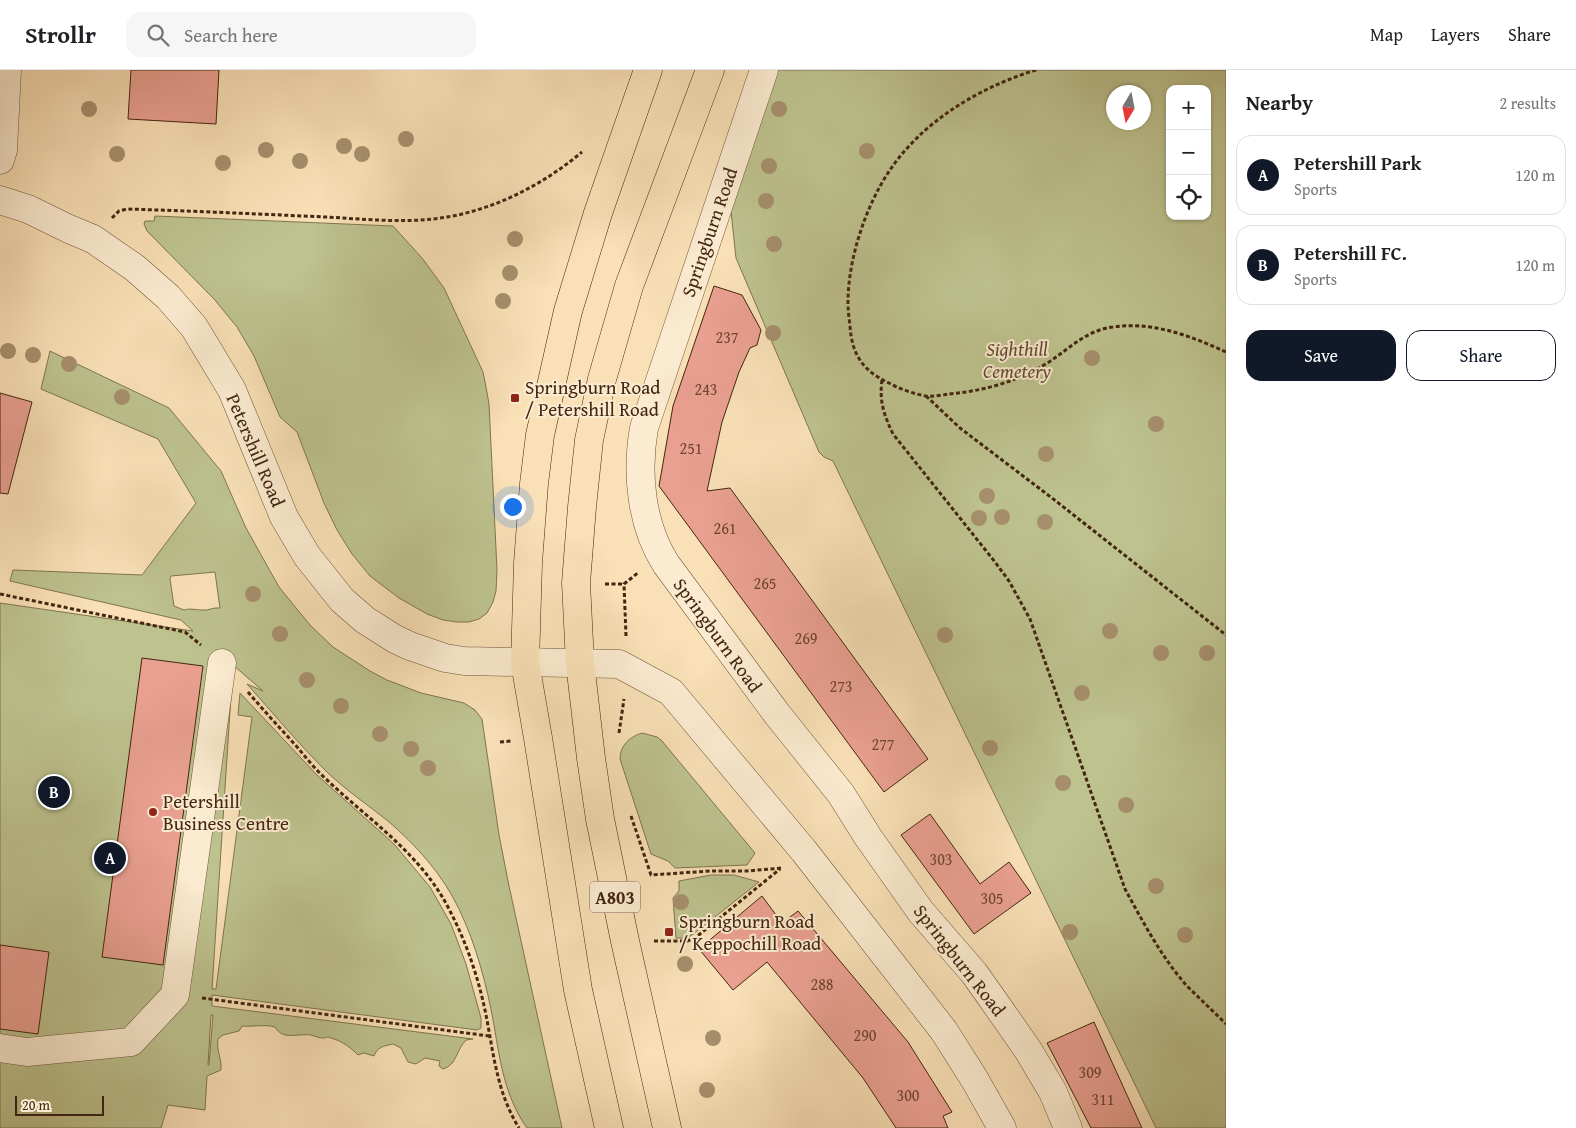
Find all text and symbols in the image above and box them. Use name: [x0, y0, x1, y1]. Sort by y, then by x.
search box: [126, 12, 476, 57]
text: Strollr: [25, 17, 96, 52]
icon: search: [144, 21, 172, 49]
text: Search here: [184, 21, 278, 49]
text: Map: [1370, 21, 1403, 48]
text: Layers: [1431, 21, 1480, 48]
text: Share: [1508, 21, 1551, 48]
north arrow: [1106, 85, 1151, 130]
map controls: [1166, 85, 1211, 220]
button: +: [1166, 85, 1211, 130]
text: Nearby: [1246, 87, 1313, 118]
text: 2 results: [1499, 91, 1556, 115]
button: −: [1166, 130, 1211, 175]
text: Petershill Park: [1294, 149, 1421, 177]
street label: Springburn Road: [674, 163, 745, 301]
text: A: [1258, 163, 1268, 187]
text: 120 m: [1515, 163, 1555, 187]
button: locate: [1166, 175, 1211, 220]
text: Sports: [1294, 177, 1337, 201]
text: Petershill FC.: [1294, 239, 1407, 267]
text: B: [1258, 253, 1268, 277]
text: 120 m: [1515, 253, 1555, 277]
text: Sports: [1294, 267, 1337, 291]
house number: 237: [715, 325, 739, 349]
button: Save: [1246, 330, 1396, 381]
button: Share: [1406, 330, 1556, 381]
park label: Sighthill Cemetery: [983, 335, 1051, 385]
place label: Springburn Road / Petershill Road: [525, 373, 661, 423]
house number: 243: [694, 377, 718, 401]
street label: Petershill Road: [220, 389, 293, 512]
marker: Springburn Road / Petershill Road: [509, 392, 521, 404]
house number: 251: [679, 436, 703, 460]
your location: [500, 494, 526, 520]
house number: 261: [713, 516, 737, 540]
house number: 265: [753, 571, 777, 595]
street label: Springburn Road: [667, 572, 770, 699]
house number: 269: [794, 626, 818, 650]
house number: 273: [829, 674, 853, 698]
house number: 277: [871, 732, 895, 756]
pin: B: [38, 773, 70, 811]
place label: Petershill Business Centre: [163, 787, 289, 837]
marker: Petershill Business Centre: [147, 806, 159, 818]
pin: A: [94, 839, 126, 877]
house number: 303: [929, 847, 953, 871]
road number: A803: [590, 882, 640, 912]
house number: 305: [980, 886, 1004, 910]
street label: Springburn Road: [907, 898, 1013, 1023]
place label: Springburn Road / Keppochill Road: [679, 907, 822, 957]
marker: Springburn Road / Keppochill Road: [663, 926, 675, 938]
house number: 288: [810, 972, 834, 996]
house number: 290: [853, 1023, 877, 1047]
house number: 309: [1078, 1060, 1102, 1084]
house number: 300: [896, 1083, 920, 1107]
house number: 311: [1091, 1087, 1115, 1111]
scale bar: [15, 1093, 104, 1116]
text: 20 m: [22, 1095, 50, 1115]

